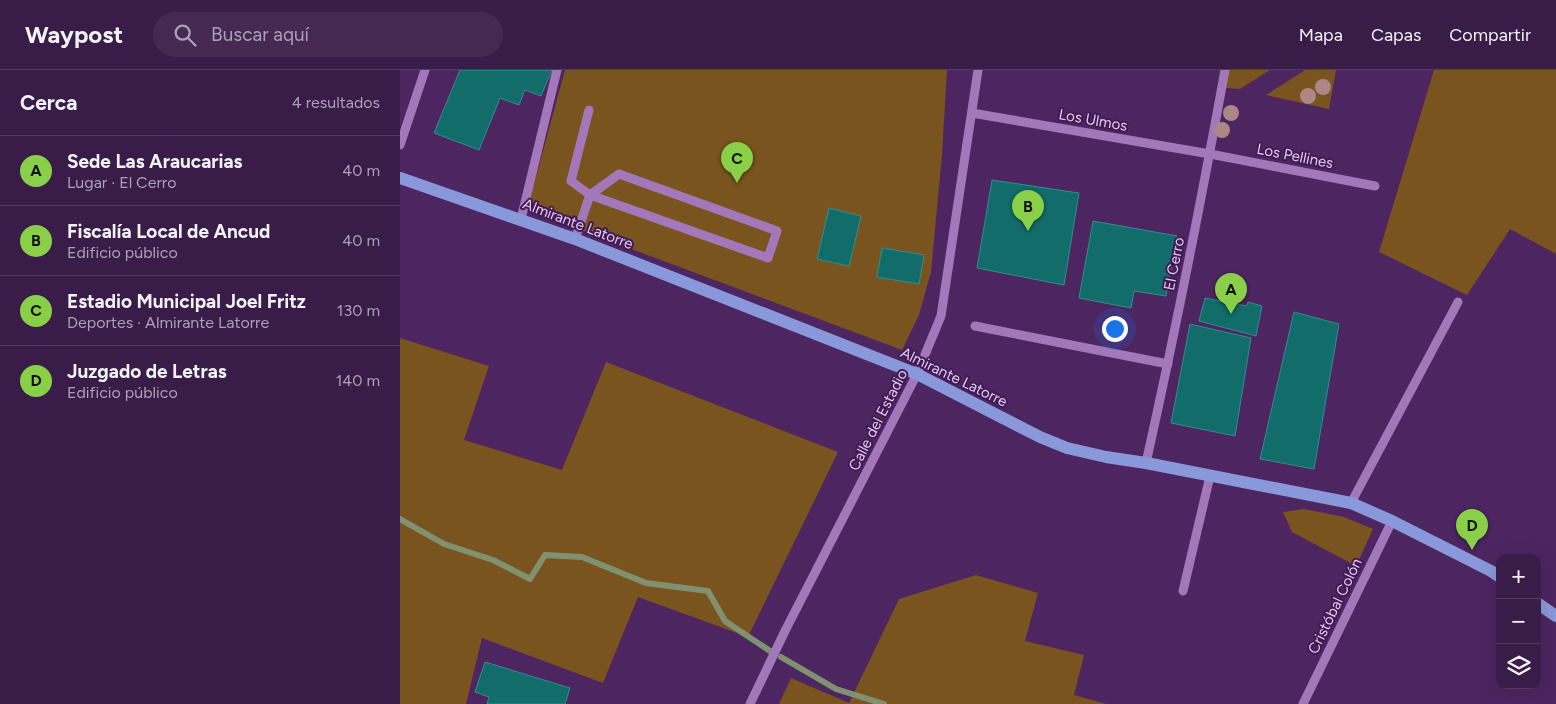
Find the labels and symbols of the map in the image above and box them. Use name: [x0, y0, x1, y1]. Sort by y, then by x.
street label: Los Ulmos: [1057, 105, 1129, 135]
street label: Los Pellines: [1255, 140, 1335, 172]
pin: C: [721, 142, 753, 183]
pin: B: [1012, 190, 1044, 231]
street label: Almirante Latorre: [520, 195, 636, 253]
street label: El Cerro: [1160, 236, 1188, 292]
pin: A: [1215, 273, 1247, 314]
your location: [1102, 316, 1128, 342]
street label: Almirante Latorre: [898, 343, 1010, 411]
street label: Calle del Estadio: [845, 366, 911, 474]
pin: D: [1456, 509, 1488, 550]
street label: Cristóbal Colón: [1304, 555, 1366, 657]

